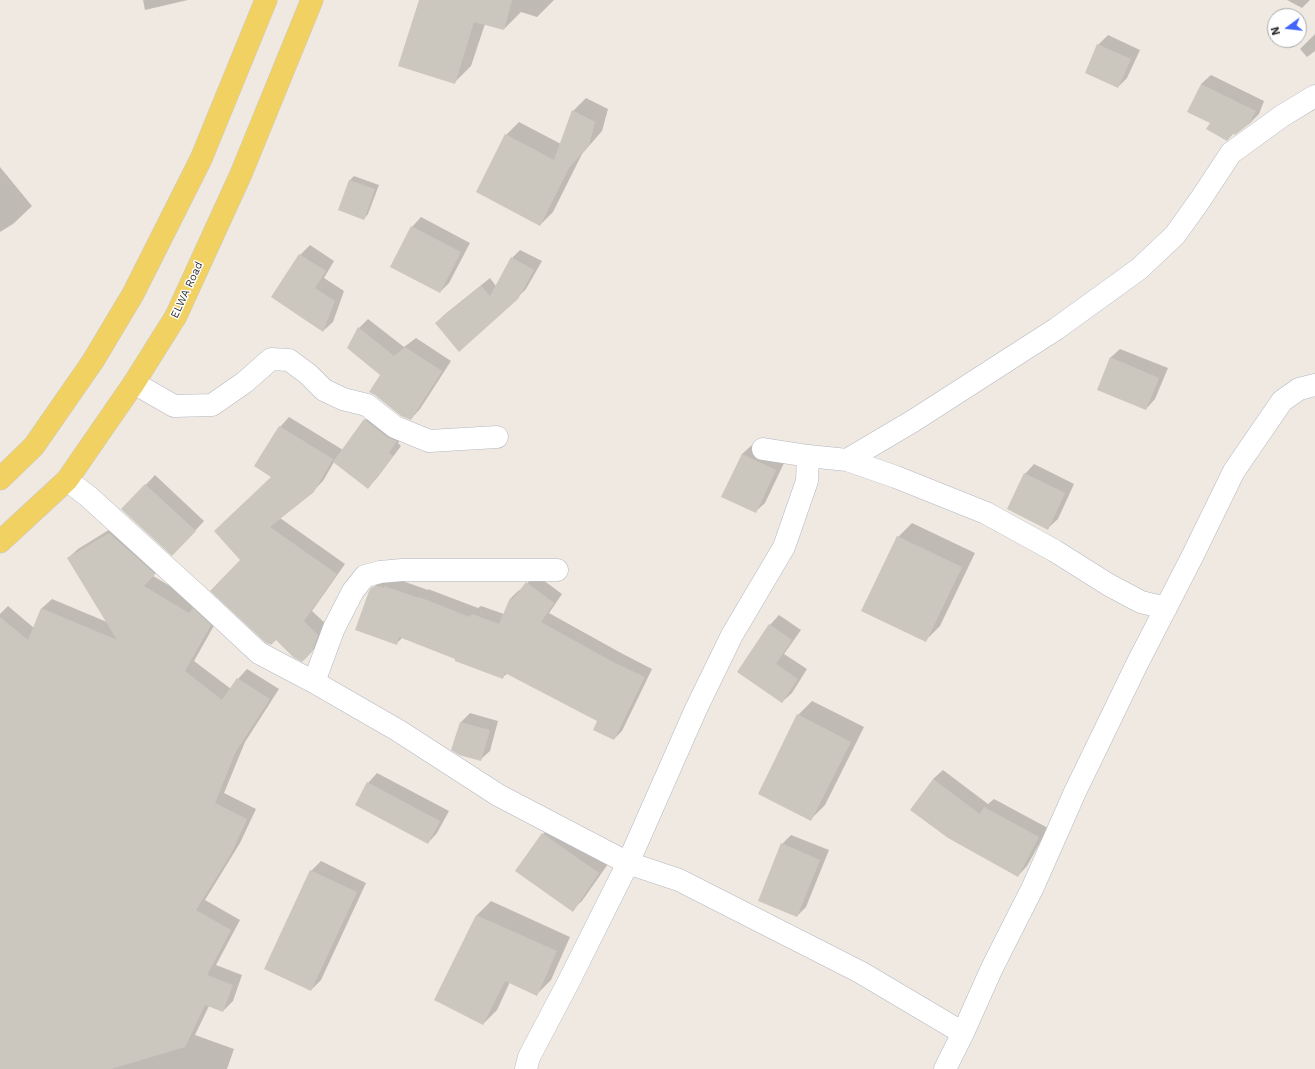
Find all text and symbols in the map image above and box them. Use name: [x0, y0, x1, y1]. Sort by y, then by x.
north arrow: [1267, 8, 1307, 48]
text: N: [1269, 25, 1283, 37]
street label: ELWA Road: [168, 260, 206, 320]

